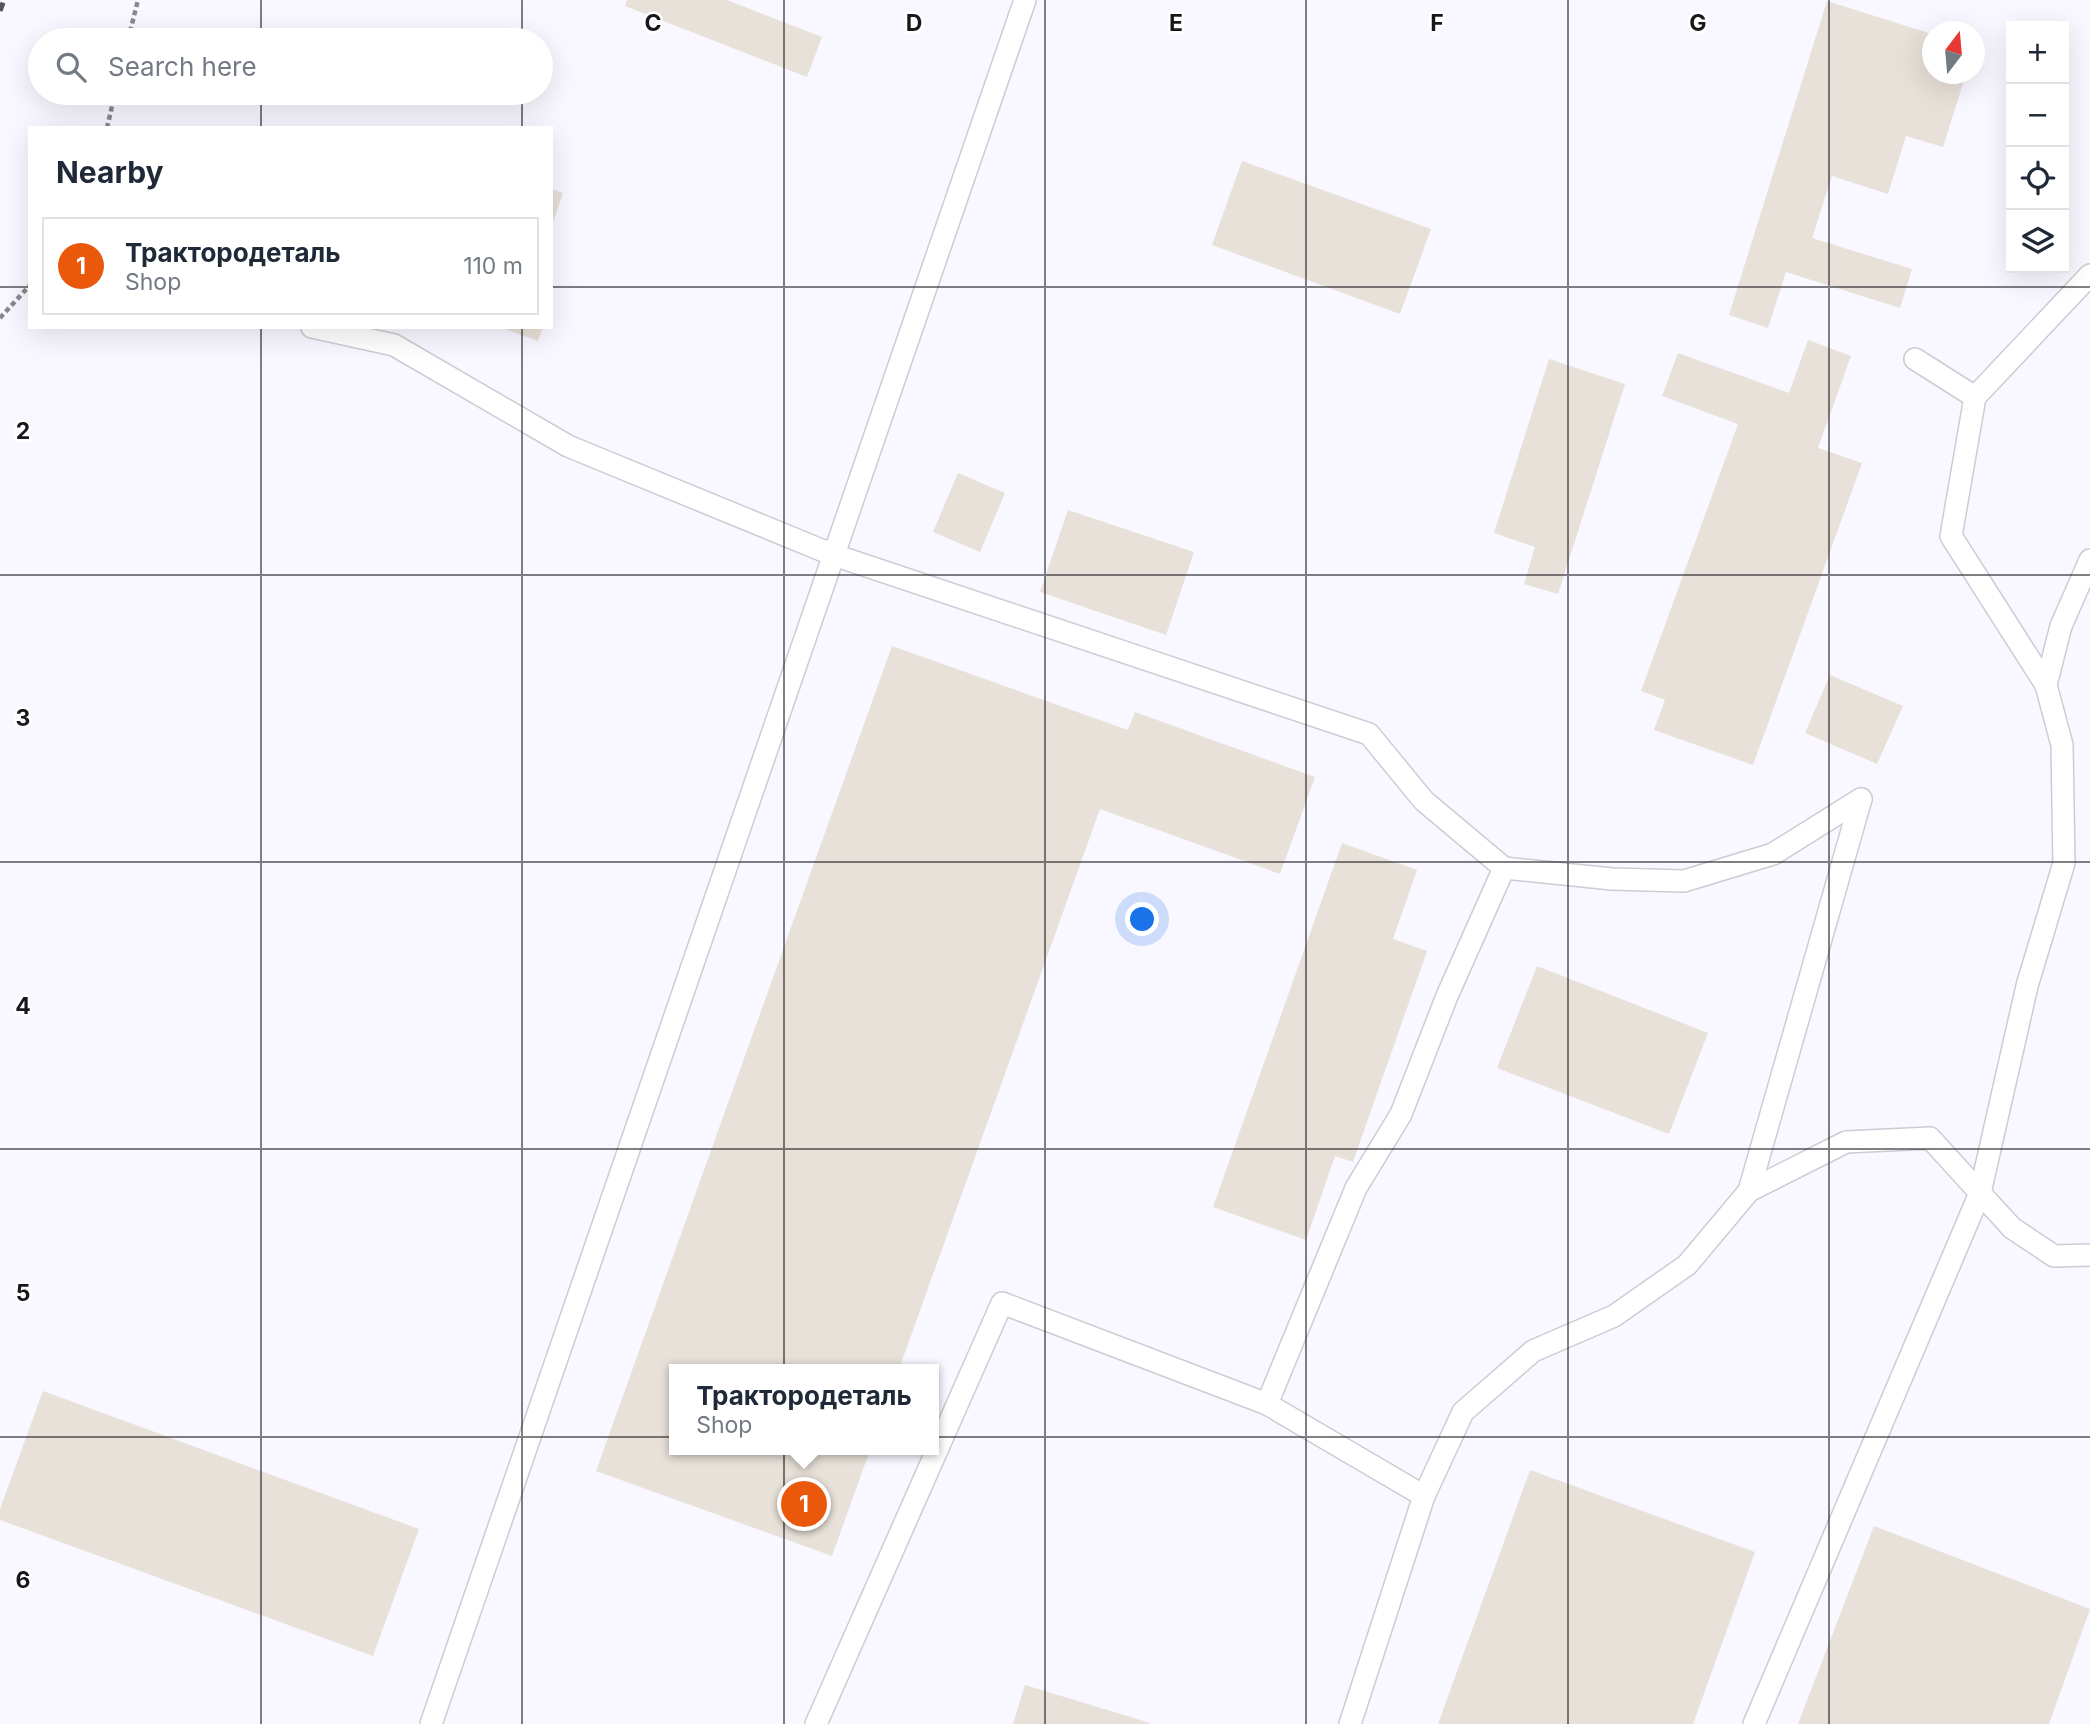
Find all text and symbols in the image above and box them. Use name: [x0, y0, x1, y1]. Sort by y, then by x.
text: C: [644, 9, 662, 37]
text: D: [906, 9, 922, 37]
text: E: [1169, 9, 1183, 37]
text: F: [1430, 9, 1444, 37]
text: G: [1689, 9, 1707, 37]
north arrow: [1922, 21, 1985, 84]
map controls: [2006, 21, 2069, 273]
button: +: [2006, 21, 2069, 84]
search box: [28, 28, 553, 105]
icon: search: [52, 48, 90, 86]
text: Search here: [108, 51, 257, 82]
button: −: [2006, 84, 2069, 147]
button: locate: [2006, 147, 2069, 210]
text: Nearby: [56, 154, 164, 190]
button: layers: [2006, 210, 2069, 273]
text: Трактородеталь: [125, 237, 341, 268]
text: 1: [76, 252, 86, 280]
text: 110 m: [463, 252, 523, 280]
text: Shop: [125, 268, 181, 296]
text: 2: [16, 417, 30, 445]
text: 3: [16, 704, 30, 732]
your location: [1125, 902, 1159, 936]
text: 4: [15, 992, 31, 1020]
text: 5: [16, 1279, 30, 1307]
popup: [669, 1364, 939, 1455]
text: Трактородеталь: [696, 1380, 912, 1411]
text: Shop: [696, 1411, 752, 1439]
pin: 1: [781, 1478, 827, 1530]
text: 6: [16, 1566, 30, 1594]

